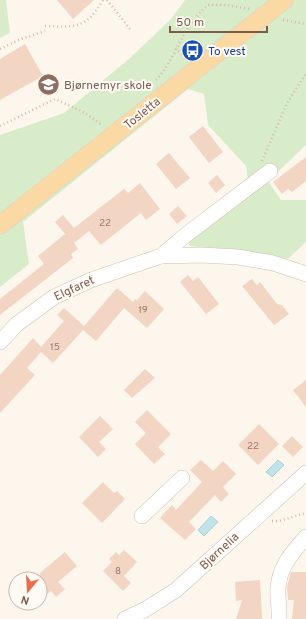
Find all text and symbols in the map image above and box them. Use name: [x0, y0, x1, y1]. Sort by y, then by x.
scale bar: [170, 8, 267, 34]
text: 50 m: [176, 15, 204, 31]
bus stop icon: To vest: [180, 38, 206, 64]
place label: To vest: [208, 44, 246, 60]
school or university icon: Bjørnemyr skole: [36, 72, 62, 98]
place label: Bjørnemyr skole: [64, 78, 152, 94]
street label: Tosletta: [121, 94, 164, 133]
house number: 22: [99, 217, 111, 230]
street label: Elgfaret: [52, 273, 97, 305]
house number: 19: [138, 304, 148, 317]
house number: 15: [50, 341, 60, 354]
house number: 22: [247, 440, 259, 453]
street label: Bjørnelia: [197, 529, 243, 574]
house number: 8: [115, 565, 121, 578]
north arrow: [8, 571, 48, 611]
text: N: [19, 592, 31, 607]

